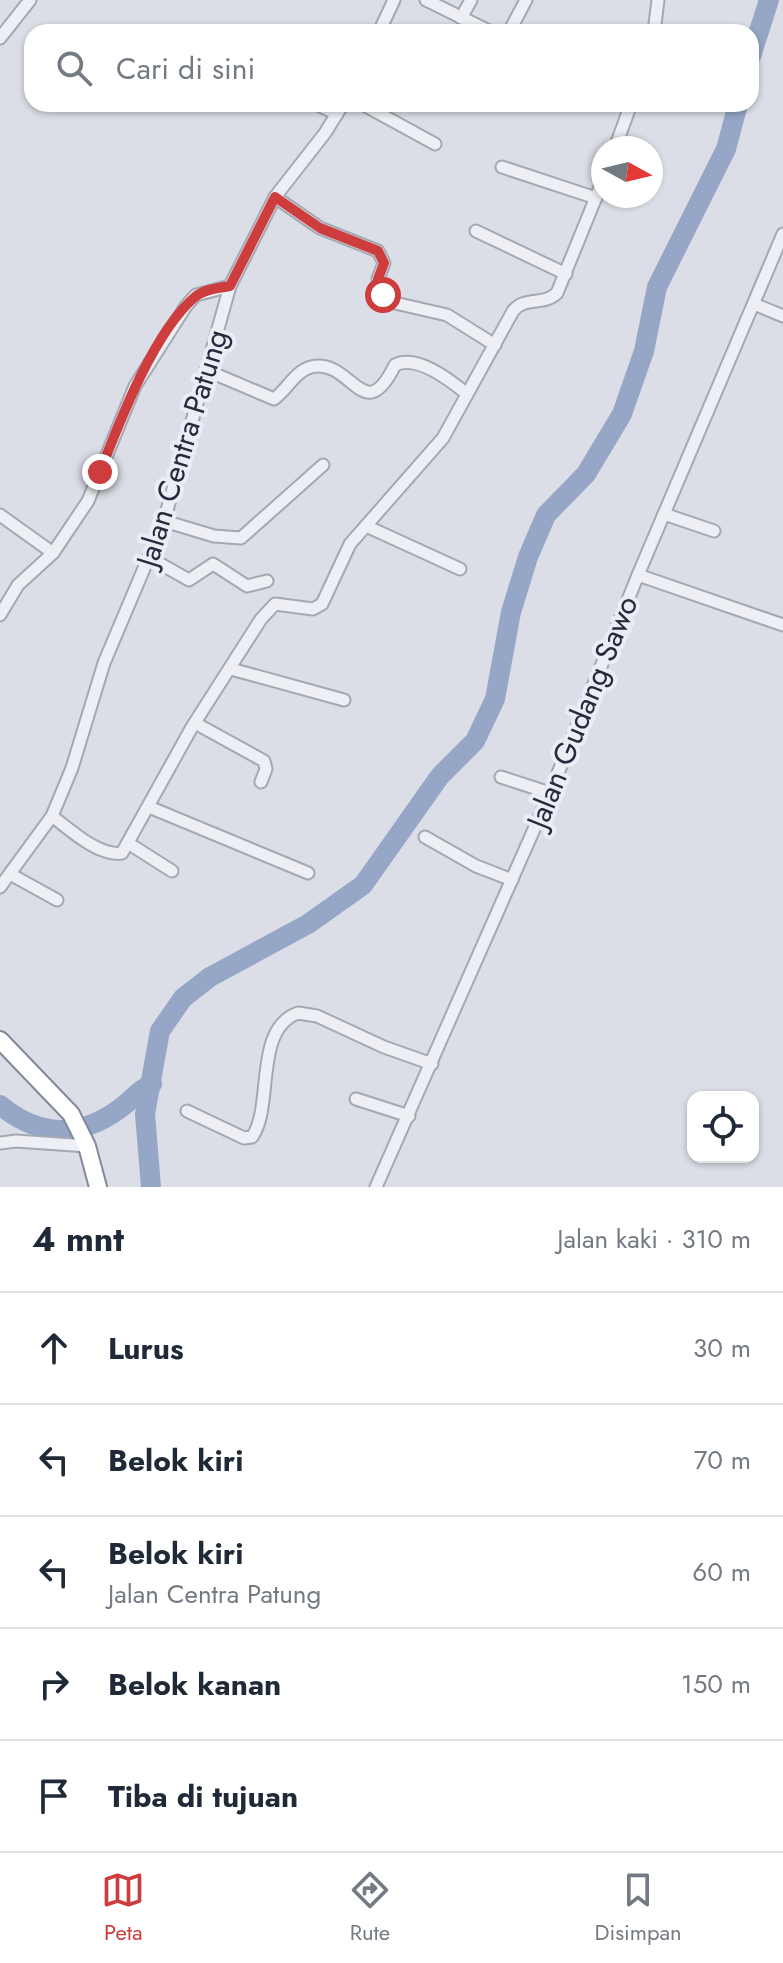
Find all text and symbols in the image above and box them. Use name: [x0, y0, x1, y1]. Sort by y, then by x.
search box: [24, 24, 759, 112]
icon: search: [52, 46, 96, 90]
text: Cari di sini: [116, 47, 255, 90]
north arrow: [591, 136, 663, 208]
route start: [365, 277, 401, 313]
street label: Jalan Centra Patung: [124, 324, 239, 576]
route end: [82, 454, 118, 490]
street label: Jalan Gudang Sawo: [514, 589, 648, 838]
map controls: [687, 1091, 759, 1163]
button: locate: [687, 1091, 759, 1163]
text: 4 mnt: [32, 1215, 124, 1264]
text: Jalan kaki · 310 m: [557, 1220, 751, 1258]
icon: ahead: [32, 1326, 76, 1370]
text: Lurus: [108, 1327, 184, 1370]
text: 30 m: [693, 1329, 751, 1367]
icon: left: [32, 1438, 76, 1482]
text: Belok kiri: [108, 1439, 243, 1482]
text: 70 m: [694, 1441, 751, 1479]
text: Belok kiri: [108, 1532, 243, 1575]
icon: left: [32, 1550, 76, 1594]
text: 60 m: [692, 1553, 751, 1591]
text: Jalan Centra Patung: [108, 1575, 321, 1613]
icon: right: [32, 1662, 76, 1706]
text: Belok kanan: [108, 1663, 281, 1706]
text: 150 m: [681, 1665, 751, 1703]
icon: arrive: [32, 1774, 76, 1818]
text: Tiba di tujuan: [108, 1775, 298, 1818]
tab: Peta: [101, 1868, 145, 1948]
tab: Rute: [348, 1868, 392, 1948]
tab: Disimpan: [595, 1868, 682, 1948]

